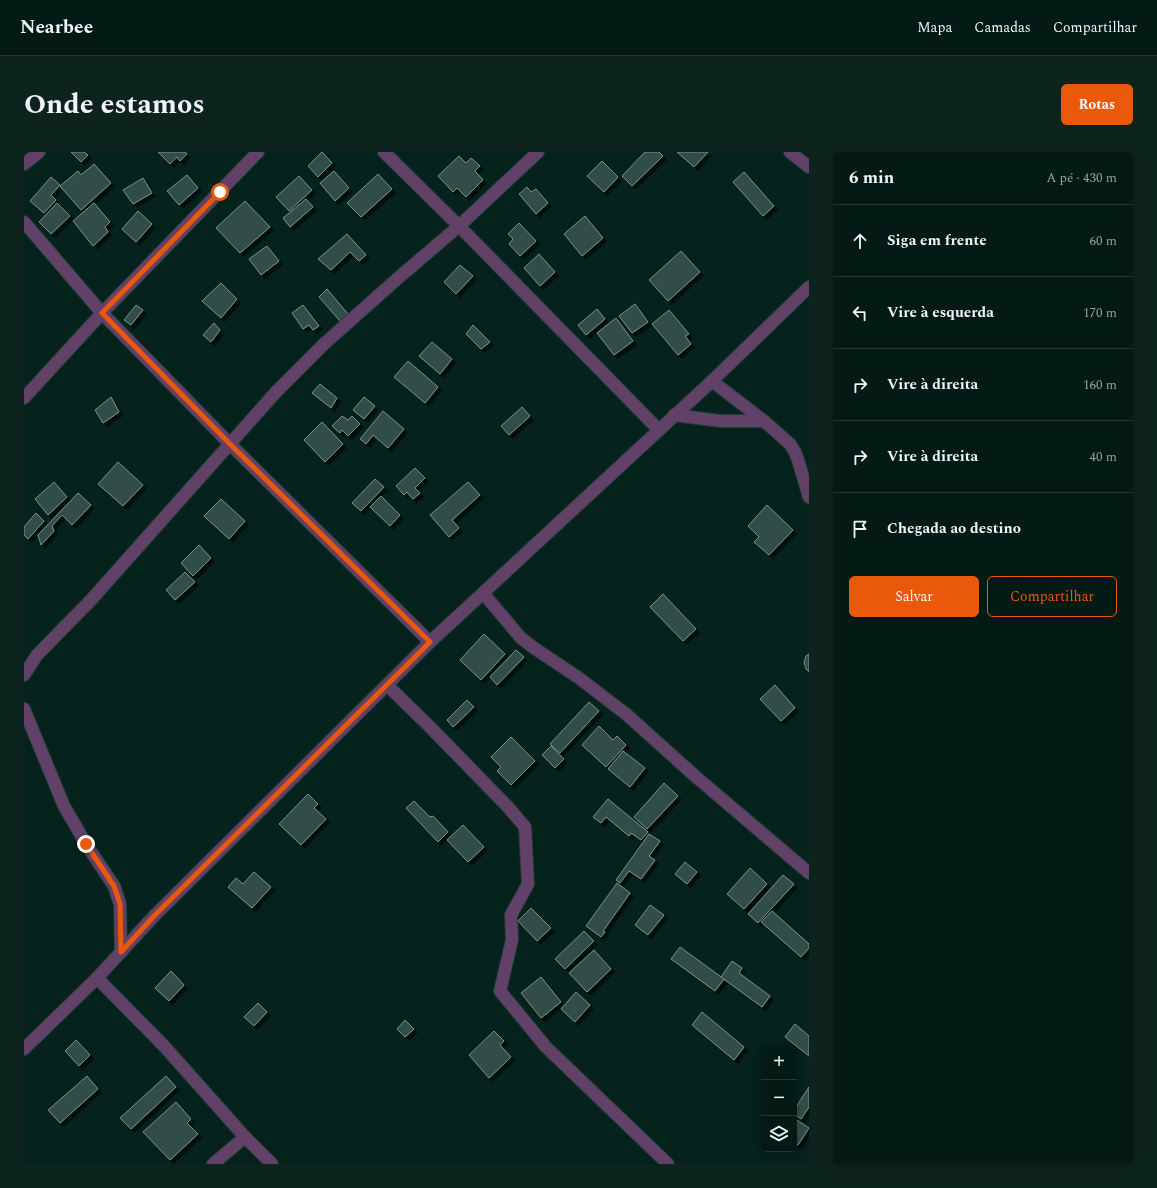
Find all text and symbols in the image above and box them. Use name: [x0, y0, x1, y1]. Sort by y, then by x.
text: Nearbee: [20, 13, 93, 42]
text: Mapa: [917, 17, 952, 38]
text: Camadas: [974, 17, 1031, 38]
text: Compartilhar: [1053, 17, 1137, 38]
text: Onde estamos: [24, 83, 205, 126]
button: Rotas: [1061, 84, 1133, 125]
text: 6 min: [849, 165, 894, 191]
text: A pé · 430 m: [1047, 168, 1117, 188]
route start: [211, 183, 229, 201]
text: Siga em frente: [887, 229, 987, 252]
icon: ahead: [849, 230, 871, 252]
text: 60 m: [1090, 231, 1117, 251]
text: Vire à esquerda: [887, 301, 994, 324]
icon: left: [849, 302, 871, 324]
text: 170 m: [1083, 303, 1117, 323]
text: Vire à direita: [887, 373, 978, 396]
icon: right: [849, 374, 871, 396]
text: 160 m: [1083, 375, 1117, 395]
text: Vire à direita: [887, 445, 978, 468]
icon: right: [849, 446, 871, 468]
text: 40 m: [1090, 447, 1117, 467]
text: Chegada ao destino: [887, 517, 1021, 540]
icon: arrive: [849, 518, 871, 540]
button: Salvar: [849, 576, 979, 617]
button: Compartilhar: [987, 576, 1117, 617]
route end: [77, 835, 95, 853]
map controls: [761, 1044, 797, 1152]
button: +: [761, 1044, 797, 1080]
button: −: [761, 1080, 797, 1116]
button: layers: [761, 1116, 797, 1152]

